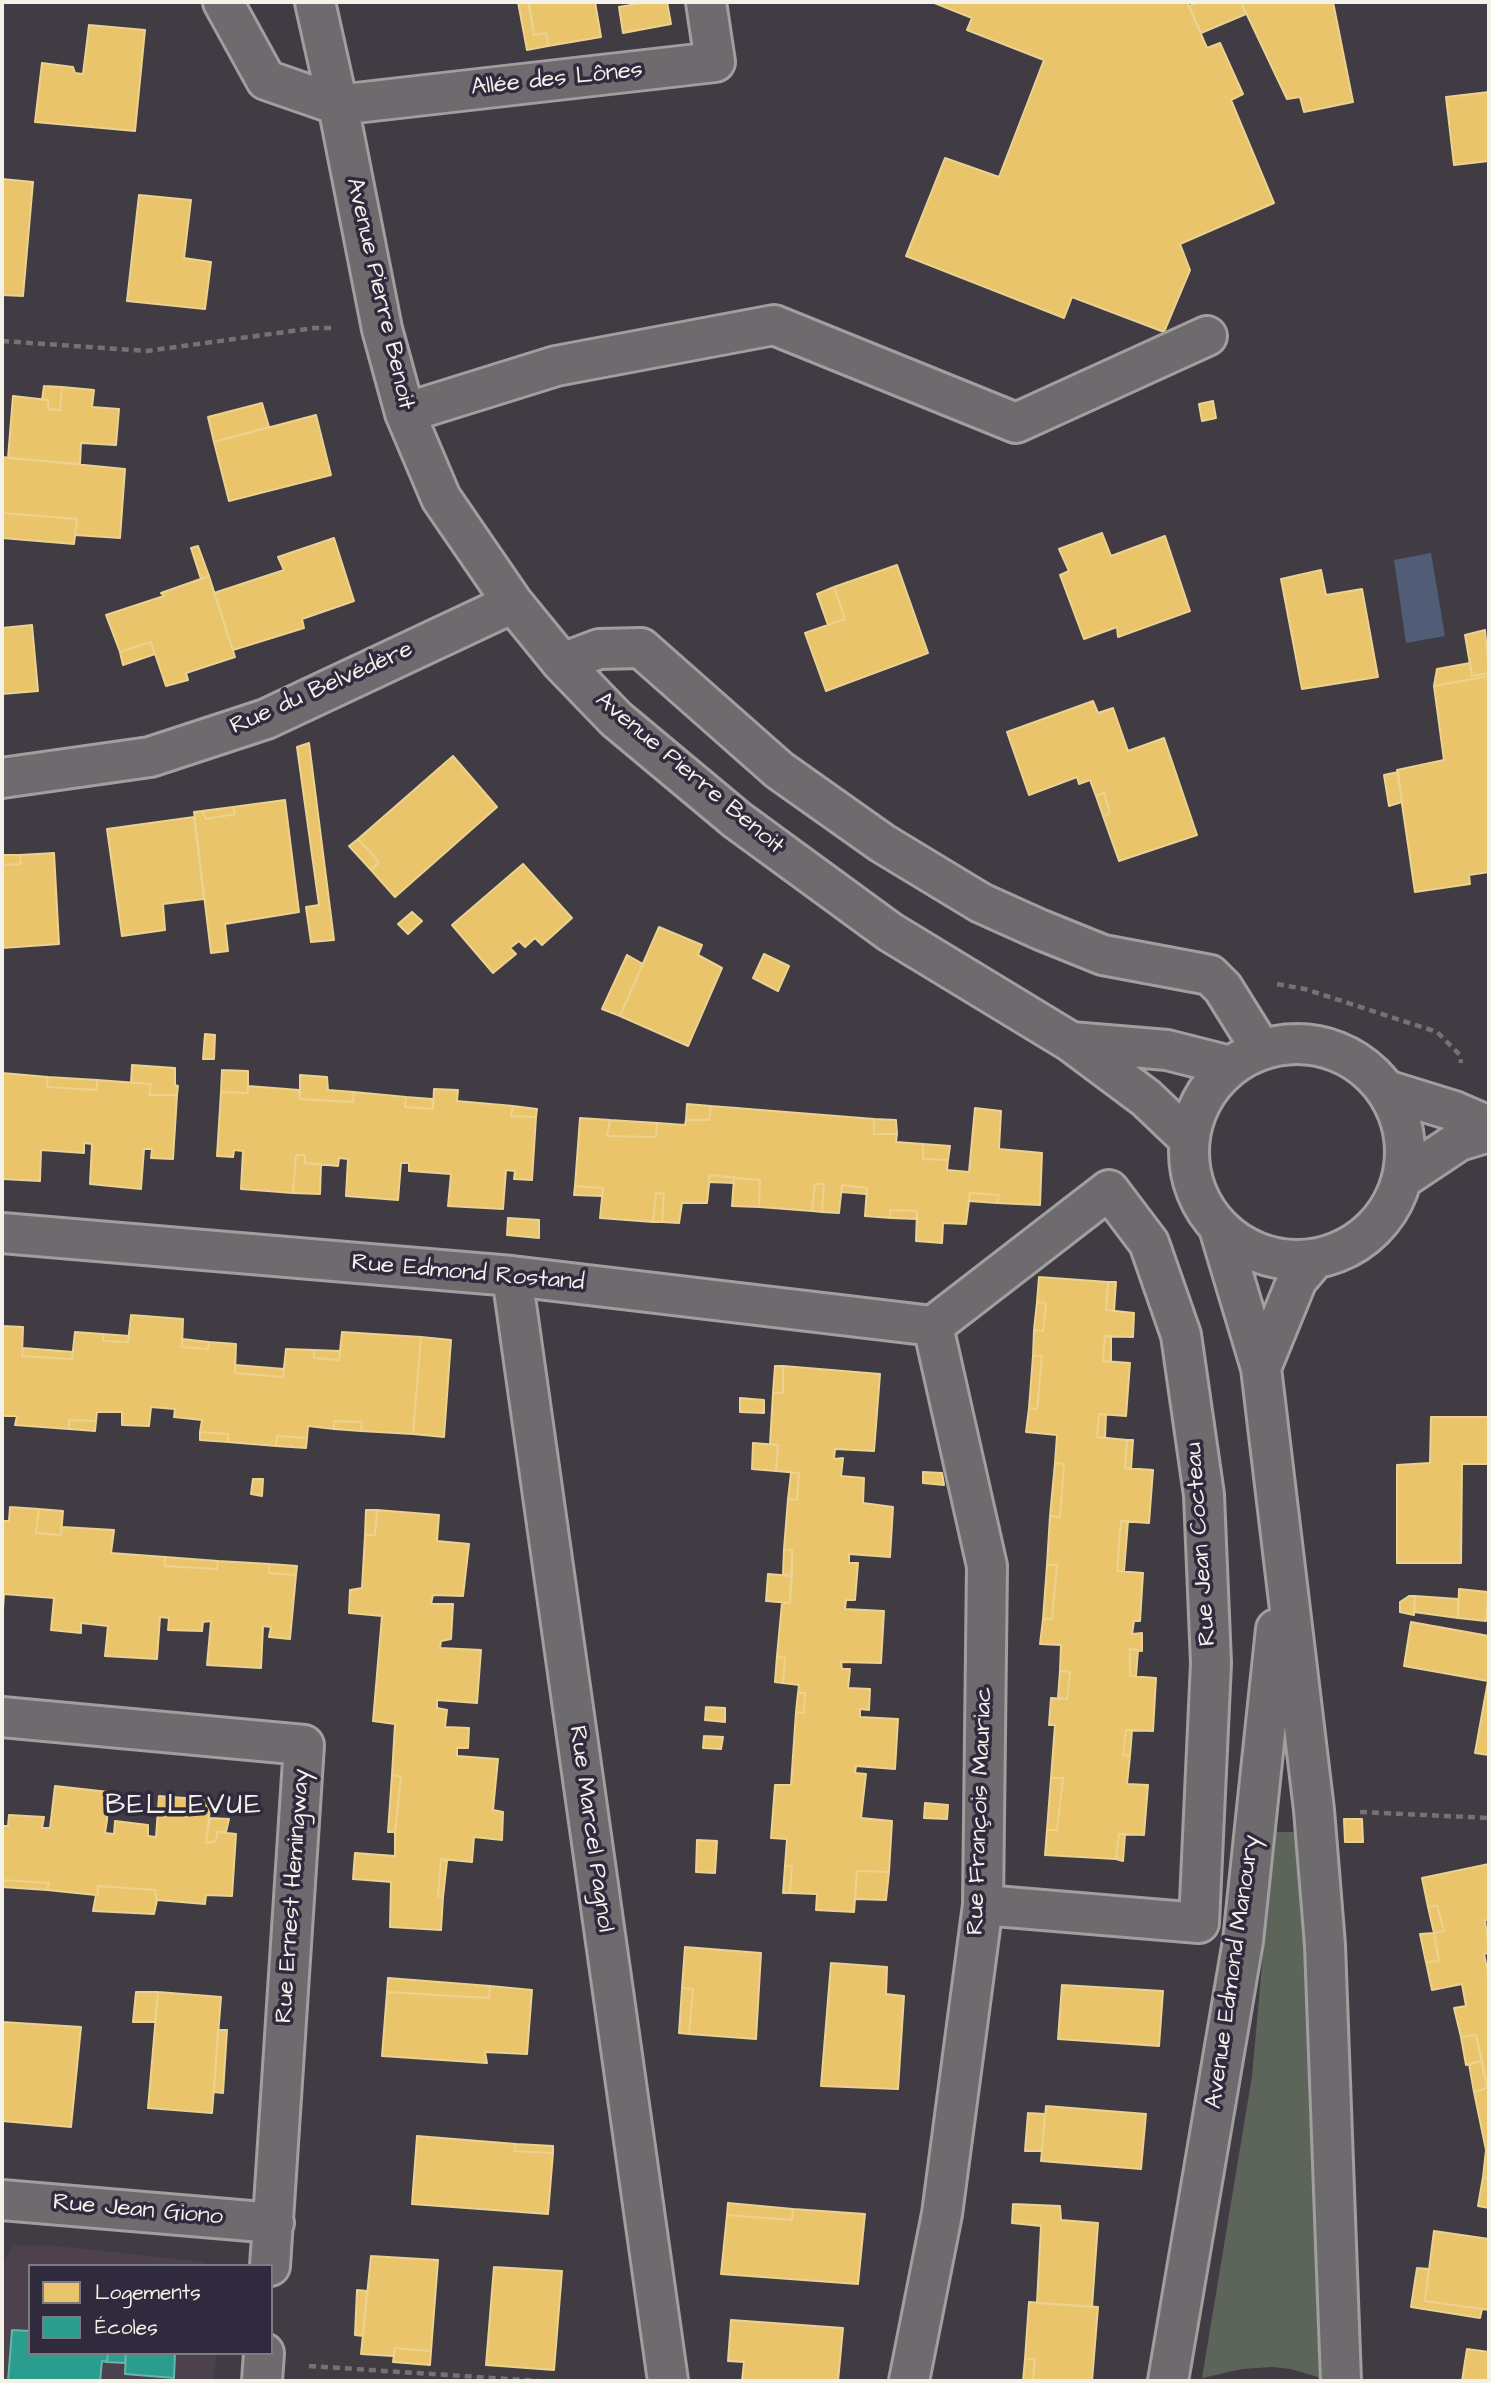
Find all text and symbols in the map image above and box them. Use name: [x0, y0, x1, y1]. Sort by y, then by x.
street label: Allée des Lônes: [470, 57, 644, 103]
street label: Avenue Pierre Benoit: [338, 175, 420, 413]
street label: Rue du Belvédère: [226, 636, 418, 742]
street label: Avenue Pierre Benoit: [589, 687, 789, 861]
street label: Rue Edmond Rostand: [351, 1249, 585, 1299]
street label: Rue Jean Cocteau: [1181, 1441, 1223, 1647]
street label: Rue François Mauriac: [962, 1686, 1000, 1936]
street label: Rue Marcel Pagnol: [561, 1724, 619, 1934]
street label: Rue Ernest Hemingway: [271, 1768, 317, 2024]
district label: BELLEVUE: [106, 1790, 262, 1824]
street label: Avenue Edmond Manoury: [1201, 1833, 1267, 2111]
street label: Rue Jean Giono: [52, 2189, 224, 2233]
legend: [28, 2264, 273, 2355]
text: Logements: [95, 2278, 201, 2307]
text: Écoles: [95, 2313, 158, 2342]

